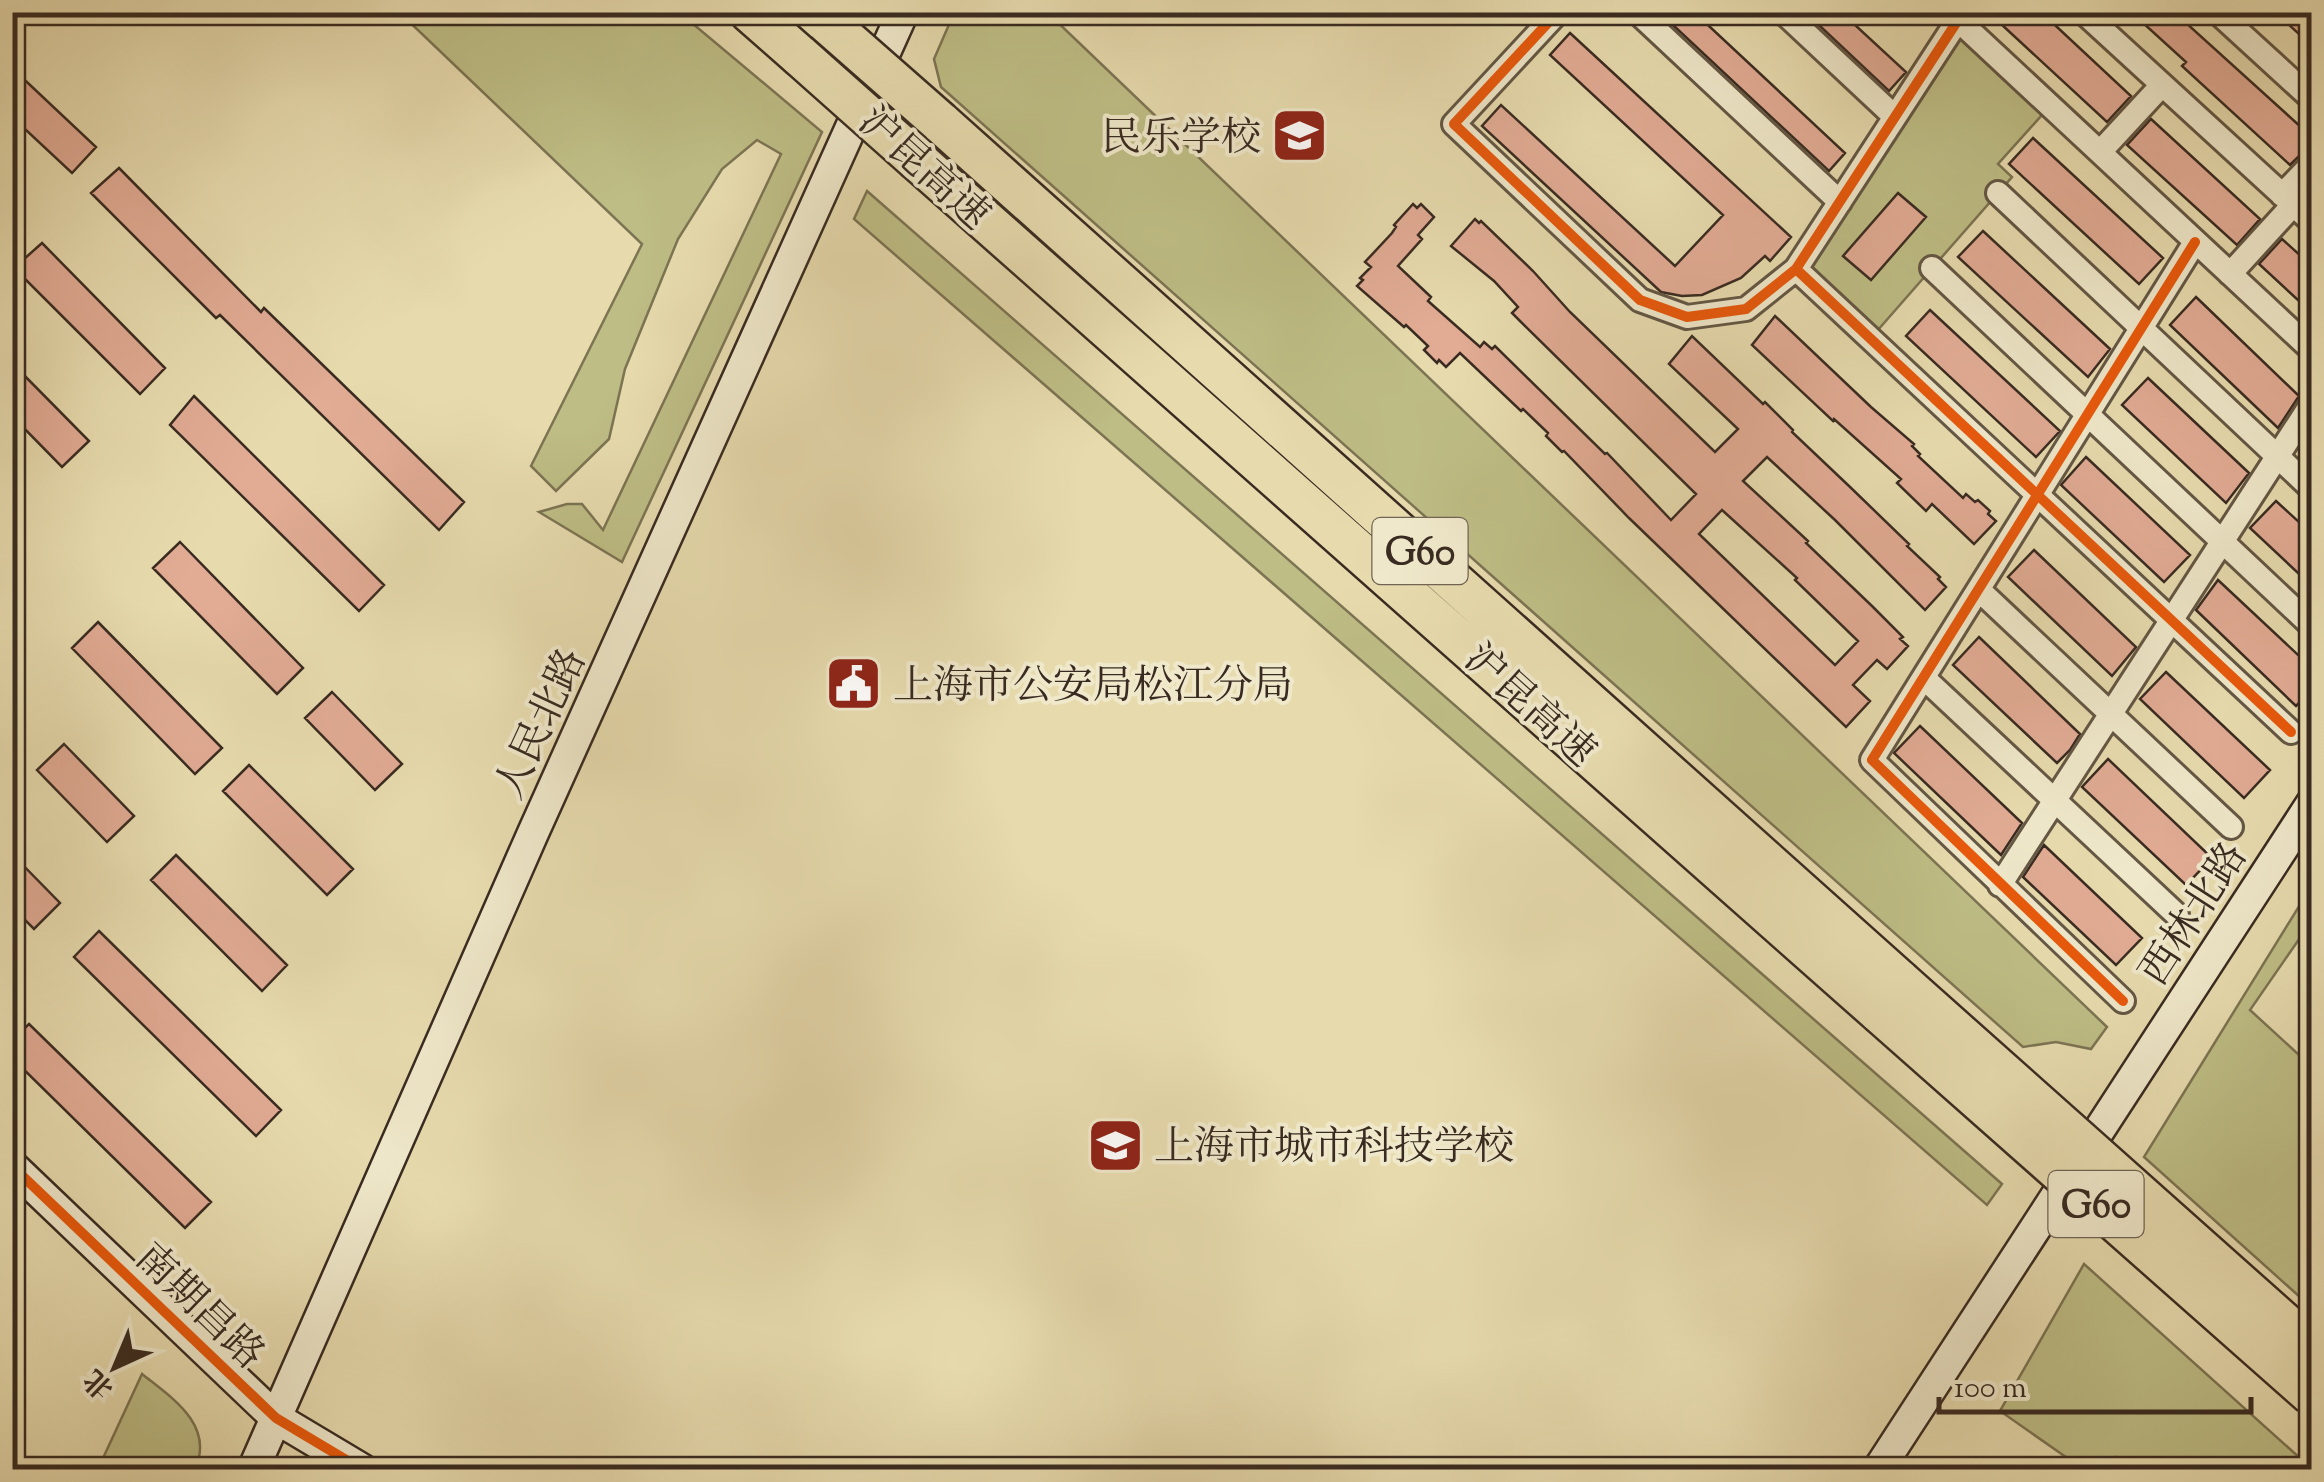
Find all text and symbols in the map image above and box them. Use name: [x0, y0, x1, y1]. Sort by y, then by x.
street label: 沪昆高速: [843, 96, 1001, 245]
school or university icon: 民乐学校: [1270, 106, 1330, 166]
place label: 民乐学校: [1101, 112, 1261, 169]
road number: G60: [1372, 518, 1468, 584]
street label: 沪昆高速: [1449, 633, 1607, 782]
street label: 人民北路: [483, 640, 603, 809]
public building icon: 上海市公安局松江分局: [824, 654, 884, 714]
place label: 上海市公安局松江分局: [893, 660, 1293, 717]
street label: 西林北路: [2128, 833, 2263, 998]
school or university icon: 上海市城市科技学校: [1085, 1115, 1145, 1175]
place label: 上海市城市科技学校: [1154, 1121, 1514, 1178]
road number: G60: [2048, 1171, 2144, 1237]
street label: 南期昌路: [121, 1232, 275, 1384]
north arrow: [65, 1317, 165, 1417]
scale bar: [1939, 1352, 2252, 1414]
text: 北: [76, 1359, 124, 1407]
text: 100 m: [1954, 1368, 2027, 1411]

